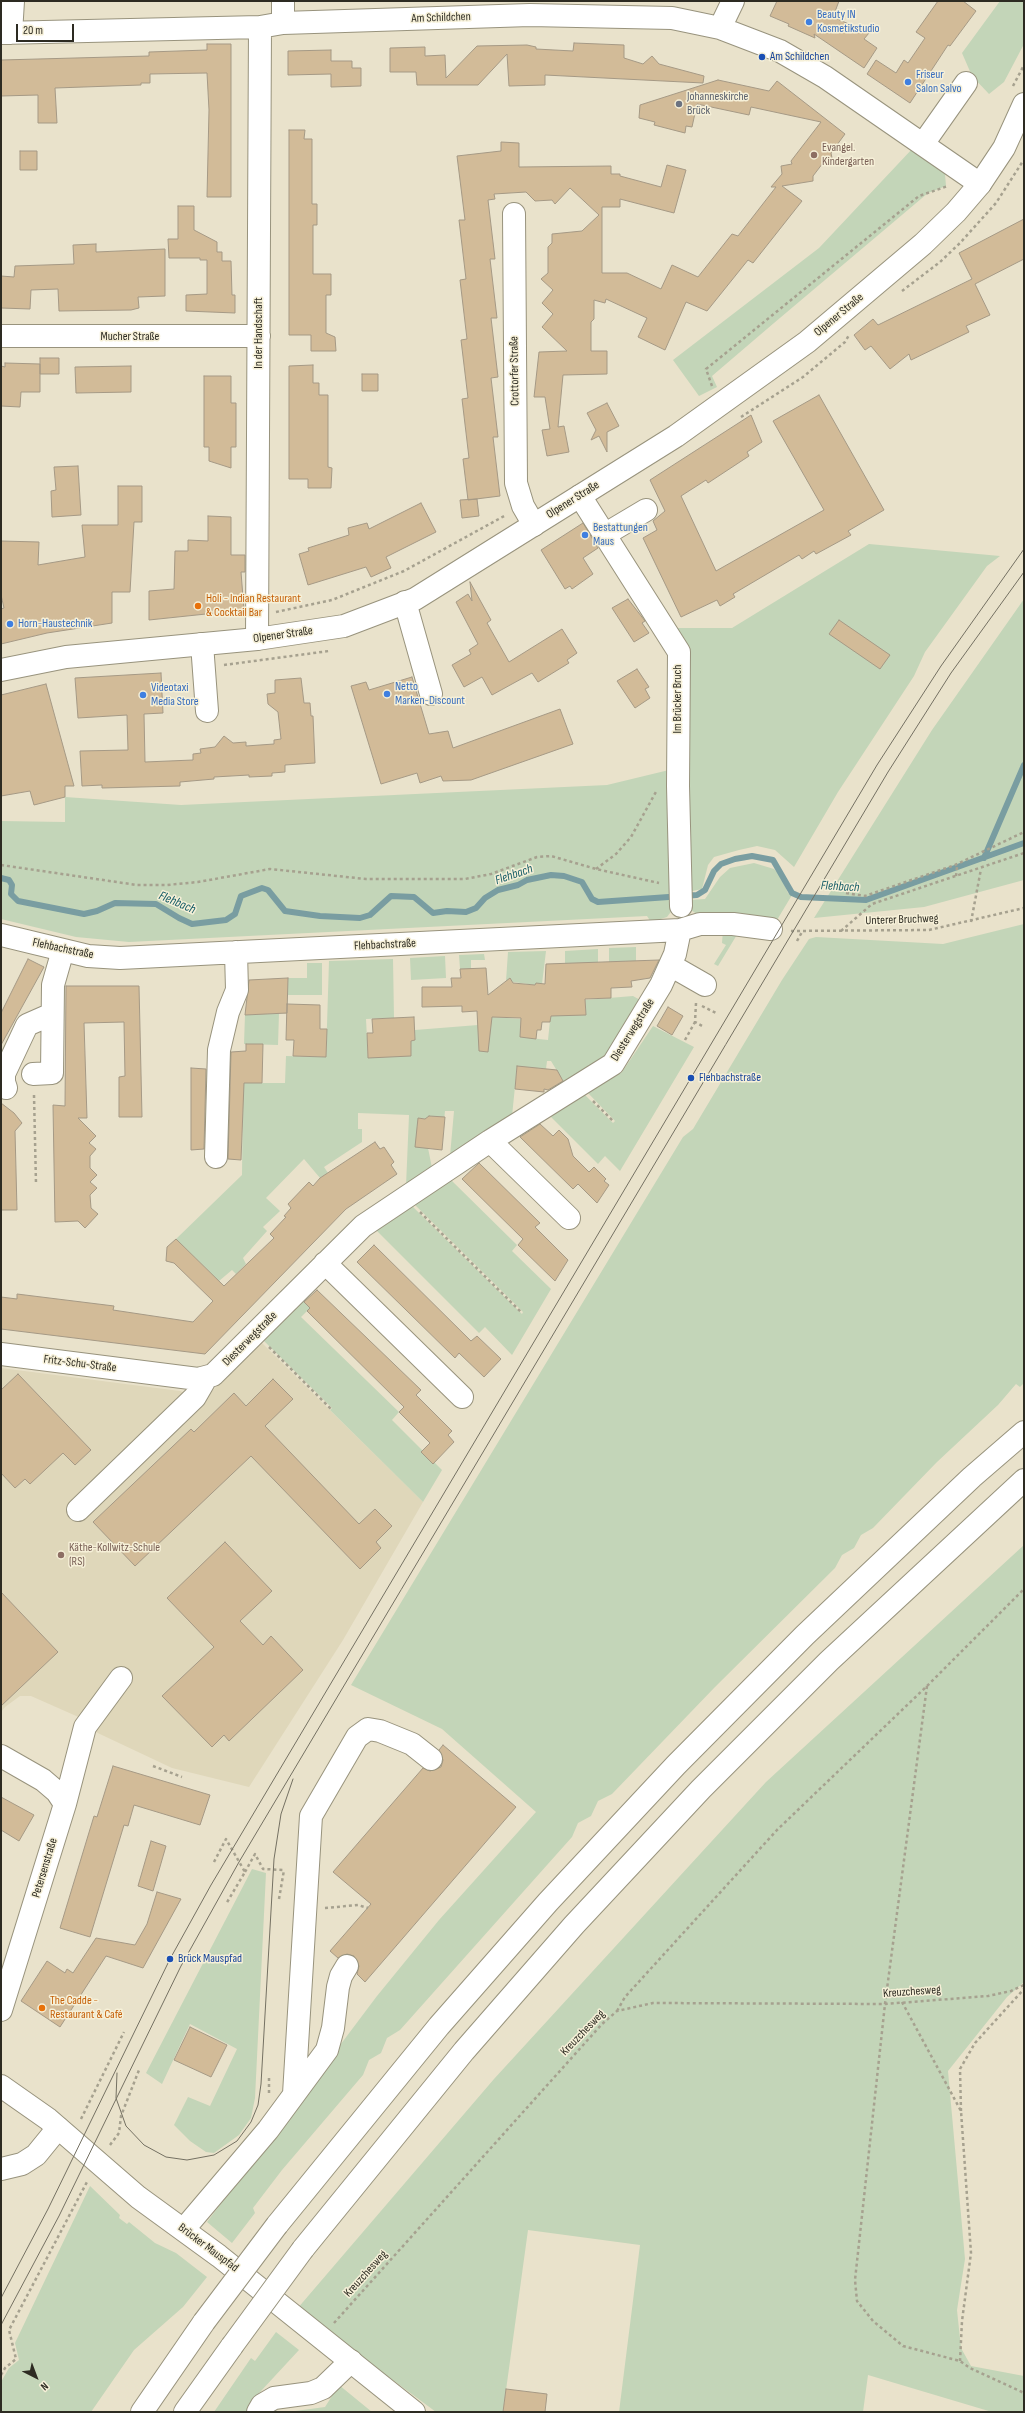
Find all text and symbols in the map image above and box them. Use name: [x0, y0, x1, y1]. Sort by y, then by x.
place label: Beauty IN Kosmetikstudio: [817, 8, 880, 36]
street label: Am Schildchen: [411, 10, 471, 26]
scale bar: [18, 16, 76, 42]
marker: Beauty IN Kosmetikstudio: [804, 17, 814, 27]
text: 20 m: [23, 23, 43, 38]
place label: Am Schildchen: [770, 50, 829, 64]
marker: Am Schildchen: [757, 52, 767, 62]
place label: Friseur Salon Salvo: [916, 68, 962, 96]
marker: Friseur Salon Salvo: [903, 77, 913, 87]
place label: Johanneskirche Brück: [687, 90, 748, 118]
marker: Johanneskirche Brück: [674, 99, 684, 109]
place label: Evangel. Kindergarten: [822, 141, 874, 169]
marker: Evangel. Kindergarten: [809, 150, 819, 160]
street label: Olpener Straße: [811, 290, 867, 340]
street label: In der Handschaft: [252, 297, 266, 369]
street label: Mucher Straße: [101, 330, 159, 344]
street label: Crottorfer Straße: [507, 336, 523, 406]
street label: Olpener Straße: [544, 478, 602, 522]
place label: Bestattungen Maus: [593, 521, 648, 549]
marker: Bestattungen Maus: [580, 530, 590, 540]
place label: Holi - Indian Restaurant & Cocktail Bar: [206, 592, 301, 620]
marker: Holi - Indian Restaurant & Cocktail Bar: [193, 601, 203, 611]
place label: Horn-Haustechnik: [18, 617, 92, 631]
marker: Horn-Haustechnik: [5, 619, 15, 629]
street label: Olpener Straße: [252, 624, 314, 646]
street label: Im Brücker Bruch: [671, 665, 685, 733]
place label: Netto Marken-Discount: [395, 680, 465, 708]
place label: Videotaxi Media Store: [151, 681, 198, 709]
marker: Netto Marken-Discount: [382, 689, 392, 699]
marker: Videotaxi Media Store: [138, 690, 148, 700]
water label: Flehbach: [493, 861, 535, 889]
water label: Flehbach: [820, 878, 860, 896]
water label: Flehbach: [156, 888, 198, 918]
street label: Unterer Bruchweg: [865, 912, 939, 928]
street label: Flehbachstraße: [31, 936, 95, 962]
street label: Flehbachstraße: [354, 936, 416, 954]
street label: Diesterwegstraße: [608, 996, 658, 1064]
place label: Flehbachstraße: [699, 1071, 761, 1085]
marker: Flehbachstraße: [686, 1073, 696, 1083]
street label: Diesterwegstraße: [220, 1309, 280, 1369]
street label: Fritz-Schu-Straße: [43, 1352, 117, 1376]
place label: Käthe-Kollwitz-Schule (RS): [69, 1541, 160, 1569]
marker: Käthe-Kollwitz-Schule (RS): [56, 1550, 66, 1560]
street label: Petersenstraße: [29, 1837, 61, 1899]
place label: Brück Mauspfad: [178, 1952, 242, 1966]
marker: Brück Mauspfad: [165, 1954, 175, 1964]
street label: Kreuzchesweg: [883, 1983, 941, 2001]
place label: The Cadde - Restaurant & Café: [50, 1994, 123, 2022]
marker: The Cadde - Restaurant & Café: [37, 2003, 47, 2013]
street label: Kreuzchesweg: [558, 2007, 608, 2059]
street label: Brücker Mauspfad: [175, 2221, 241, 2275]
street label: Kreuzchesweg: [341, 2248, 391, 2300]
north arrow: [16, 2357, 56, 2397]
text: N: [38, 2379, 51, 2393]

